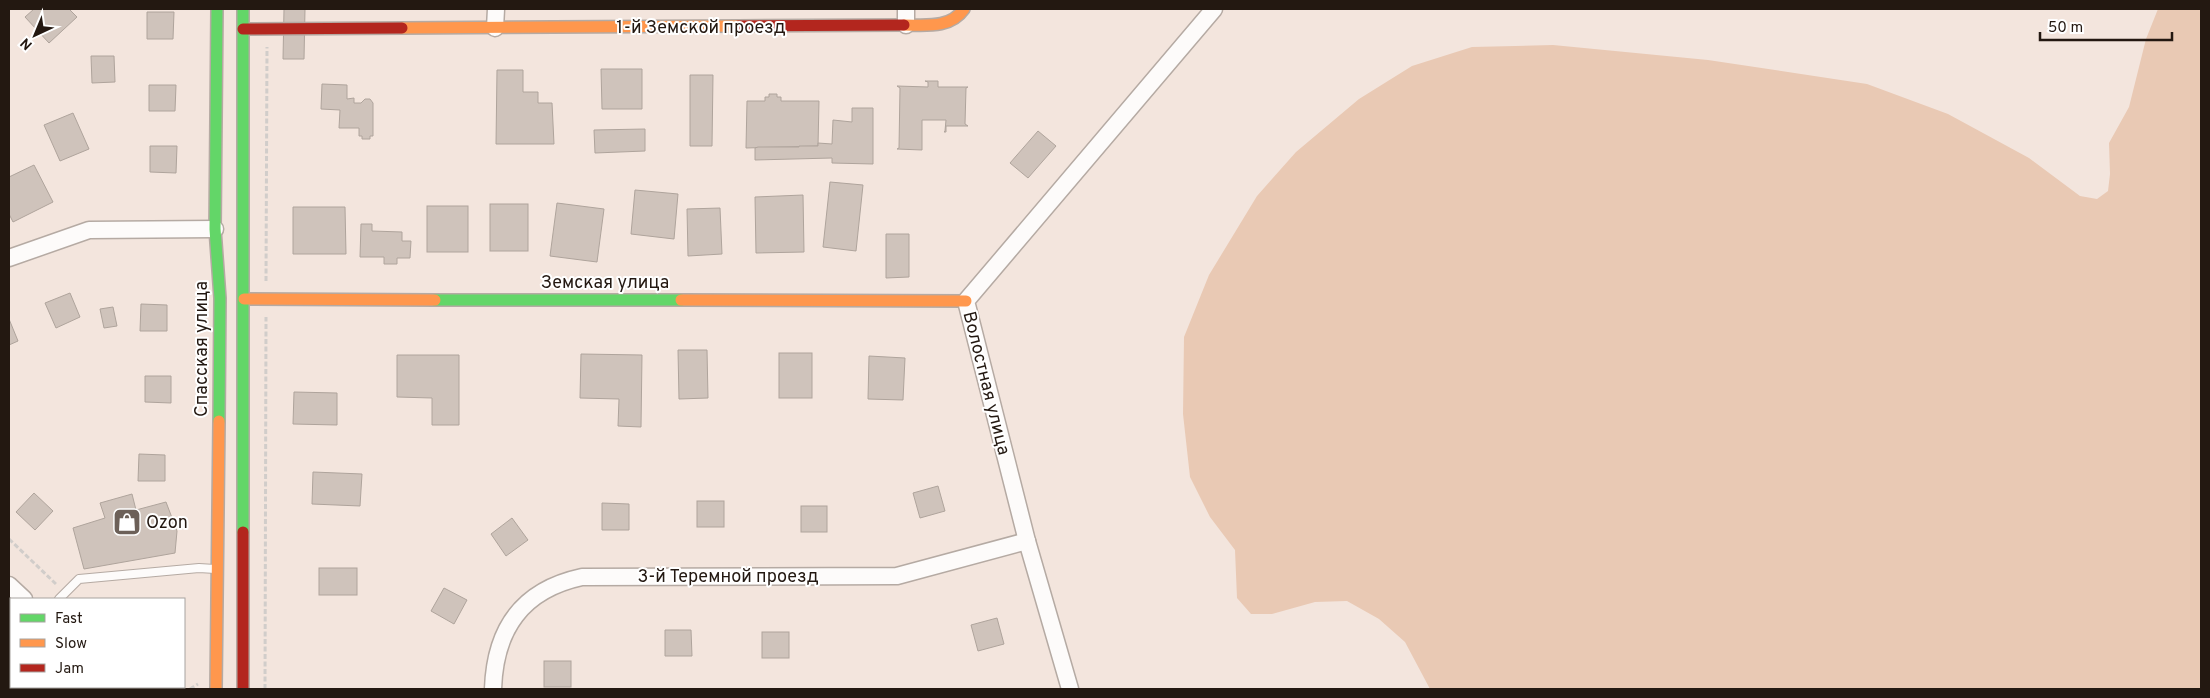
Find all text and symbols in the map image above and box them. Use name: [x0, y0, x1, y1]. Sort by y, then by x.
north arrow: [10, 10, 60, 60]
scale bar: [2040, 10, 2172, 42]
street label: 1-й Земской проезд: [616, 17, 786, 40]
text: 50 m: [2048, 19, 2083, 38]
text: N: [17, 34, 37, 53]
street label: Земская улица: [541, 272, 669, 295]
street label: Спасская улица: [191, 281, 214, 417]
street label: Волостная улица: [957, 309, 1015, 458]
shop icon: Ozon: [112, 507, 142, 537]
place label: Ozon: [146, 512, 188, 535]
street label: 3-й Теремной проезд: [637, 566, 819, 589]
legend: [10, 598, 185, 688]
text: Fast: [55, 610, 83, 629]
text: Slow: [55, 635, 87, 654]
text: Jam: [55, 660, 84, 679]

